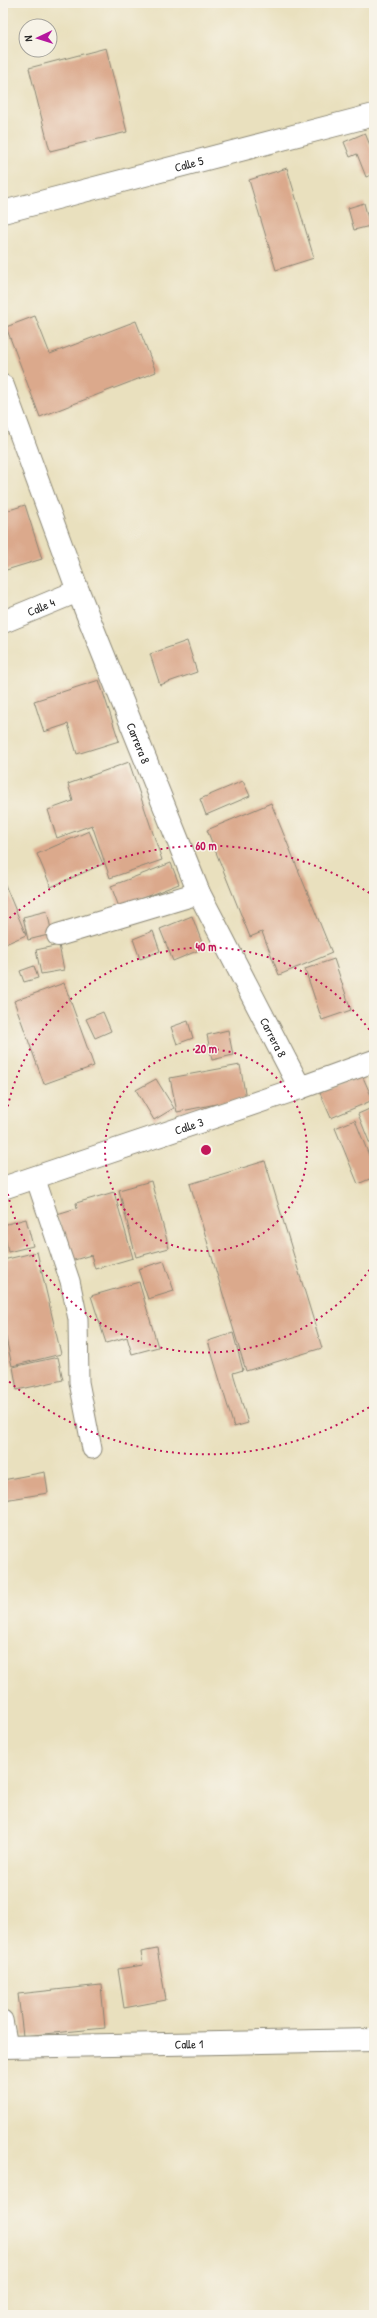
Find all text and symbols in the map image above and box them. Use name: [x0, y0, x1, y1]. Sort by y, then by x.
north arrow: [18, 18, 58, 58]
text: N: [21, 35, 35, 42]
street label: Calle 5: [173, 152, 205, 175]
street label: Calle 4: [24, 593, 58, 620]
street label: Carrera 8: [123, 720, 155, 766]
text: 60 m: [195, 837, 217, 854]
text: 40 m: [196, 938, 216, 955]
street label: Carrera 8: [256, 1014, 291, 1060]
text: 20 m: [195, 1040, 217, 1057]
street label: Calle 3: [172, 1113, 205, 1138]
centre of rings: [199, 1143, 213, 1157]
street label: Calle 1: [175, 2035, 203, 2052]

